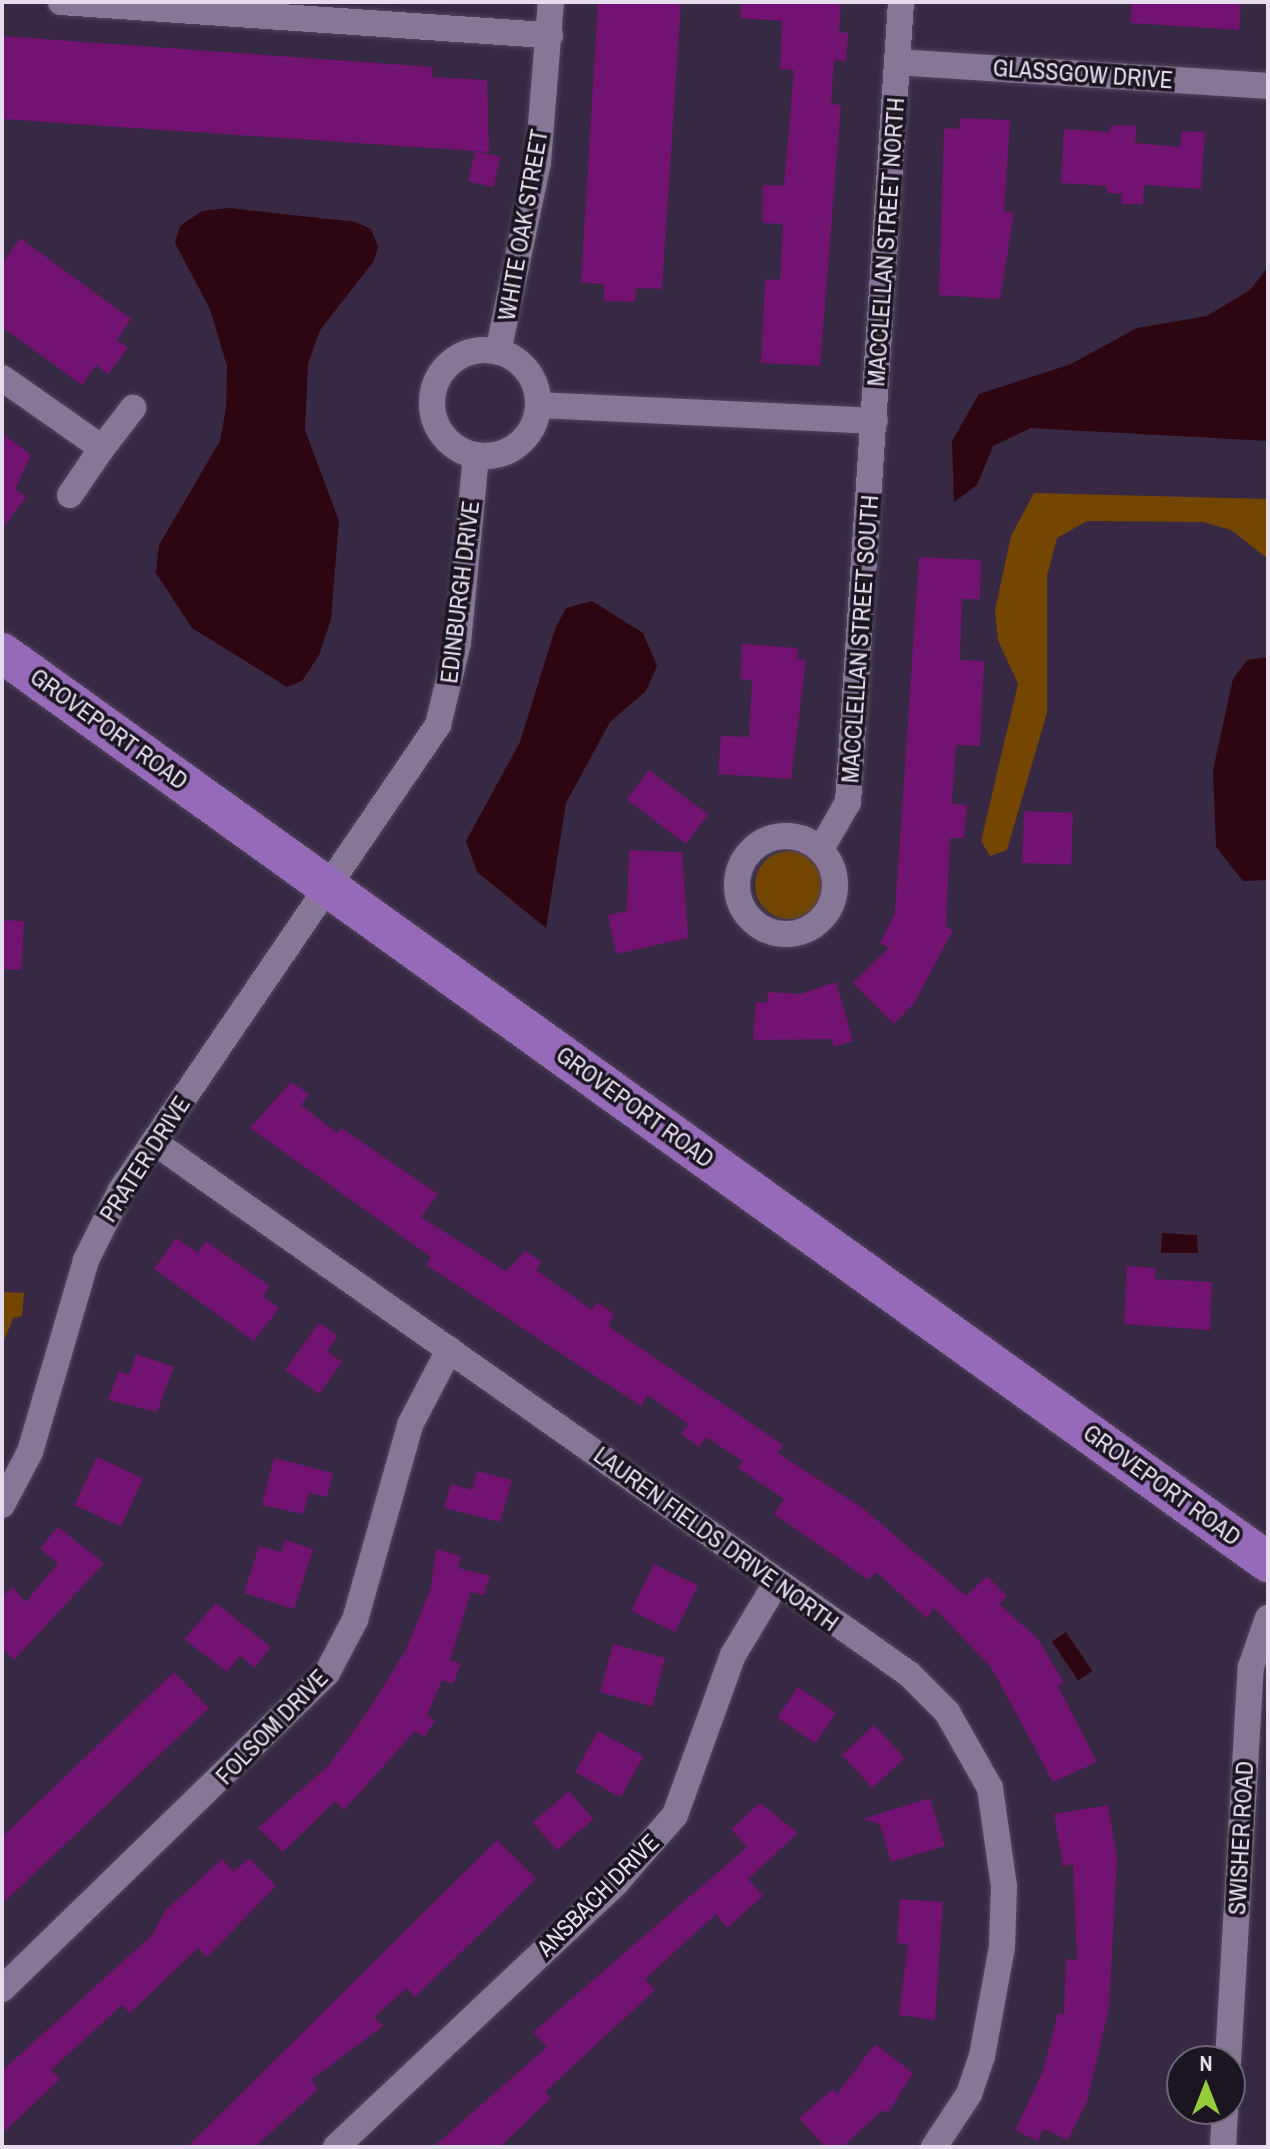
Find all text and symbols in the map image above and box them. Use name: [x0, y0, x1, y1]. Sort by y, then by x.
street label: GLASSGOW DRIVE: [992, 53, 1174, 95]
street label: MACCLELLAN STREET NORTH: [862, 97, 910, 387]
street label: WHITE OAK STREET: [492, 127, 554, 323]
street label: MACCLELLAN STREET SOUTH: [836, 494, 884, 784]
street label: EDINBURGH DRIVE: [435, 499, 485, 685]
street label: GROVEPORT ROAD: [25, 662, 193, 796]
street label: GROVEPORT ROAD: [551, 1040, 719, 1174]
street label: PRATER DRIVE: [94, 1091, 196, 1227]
street label: GROVEPORT ROAD: [1078, 1418, 1246, 1552]
street label: LAUREN FIELDS DRIVE NORTH: [588, 1441, 844, 1637]
street label: FOLSOM DRIVE: [210, 1664, 334, 1790]
street label: SWISHER ROAD: [1223, 1760, 1259, 1916]
street label: ANSBACH DRIVE: [531, 1828, 665, 1962]
north arrow: [1166, 2045, 1246, 2125]
text: N: [1199, 2048, 1213, 2078]

